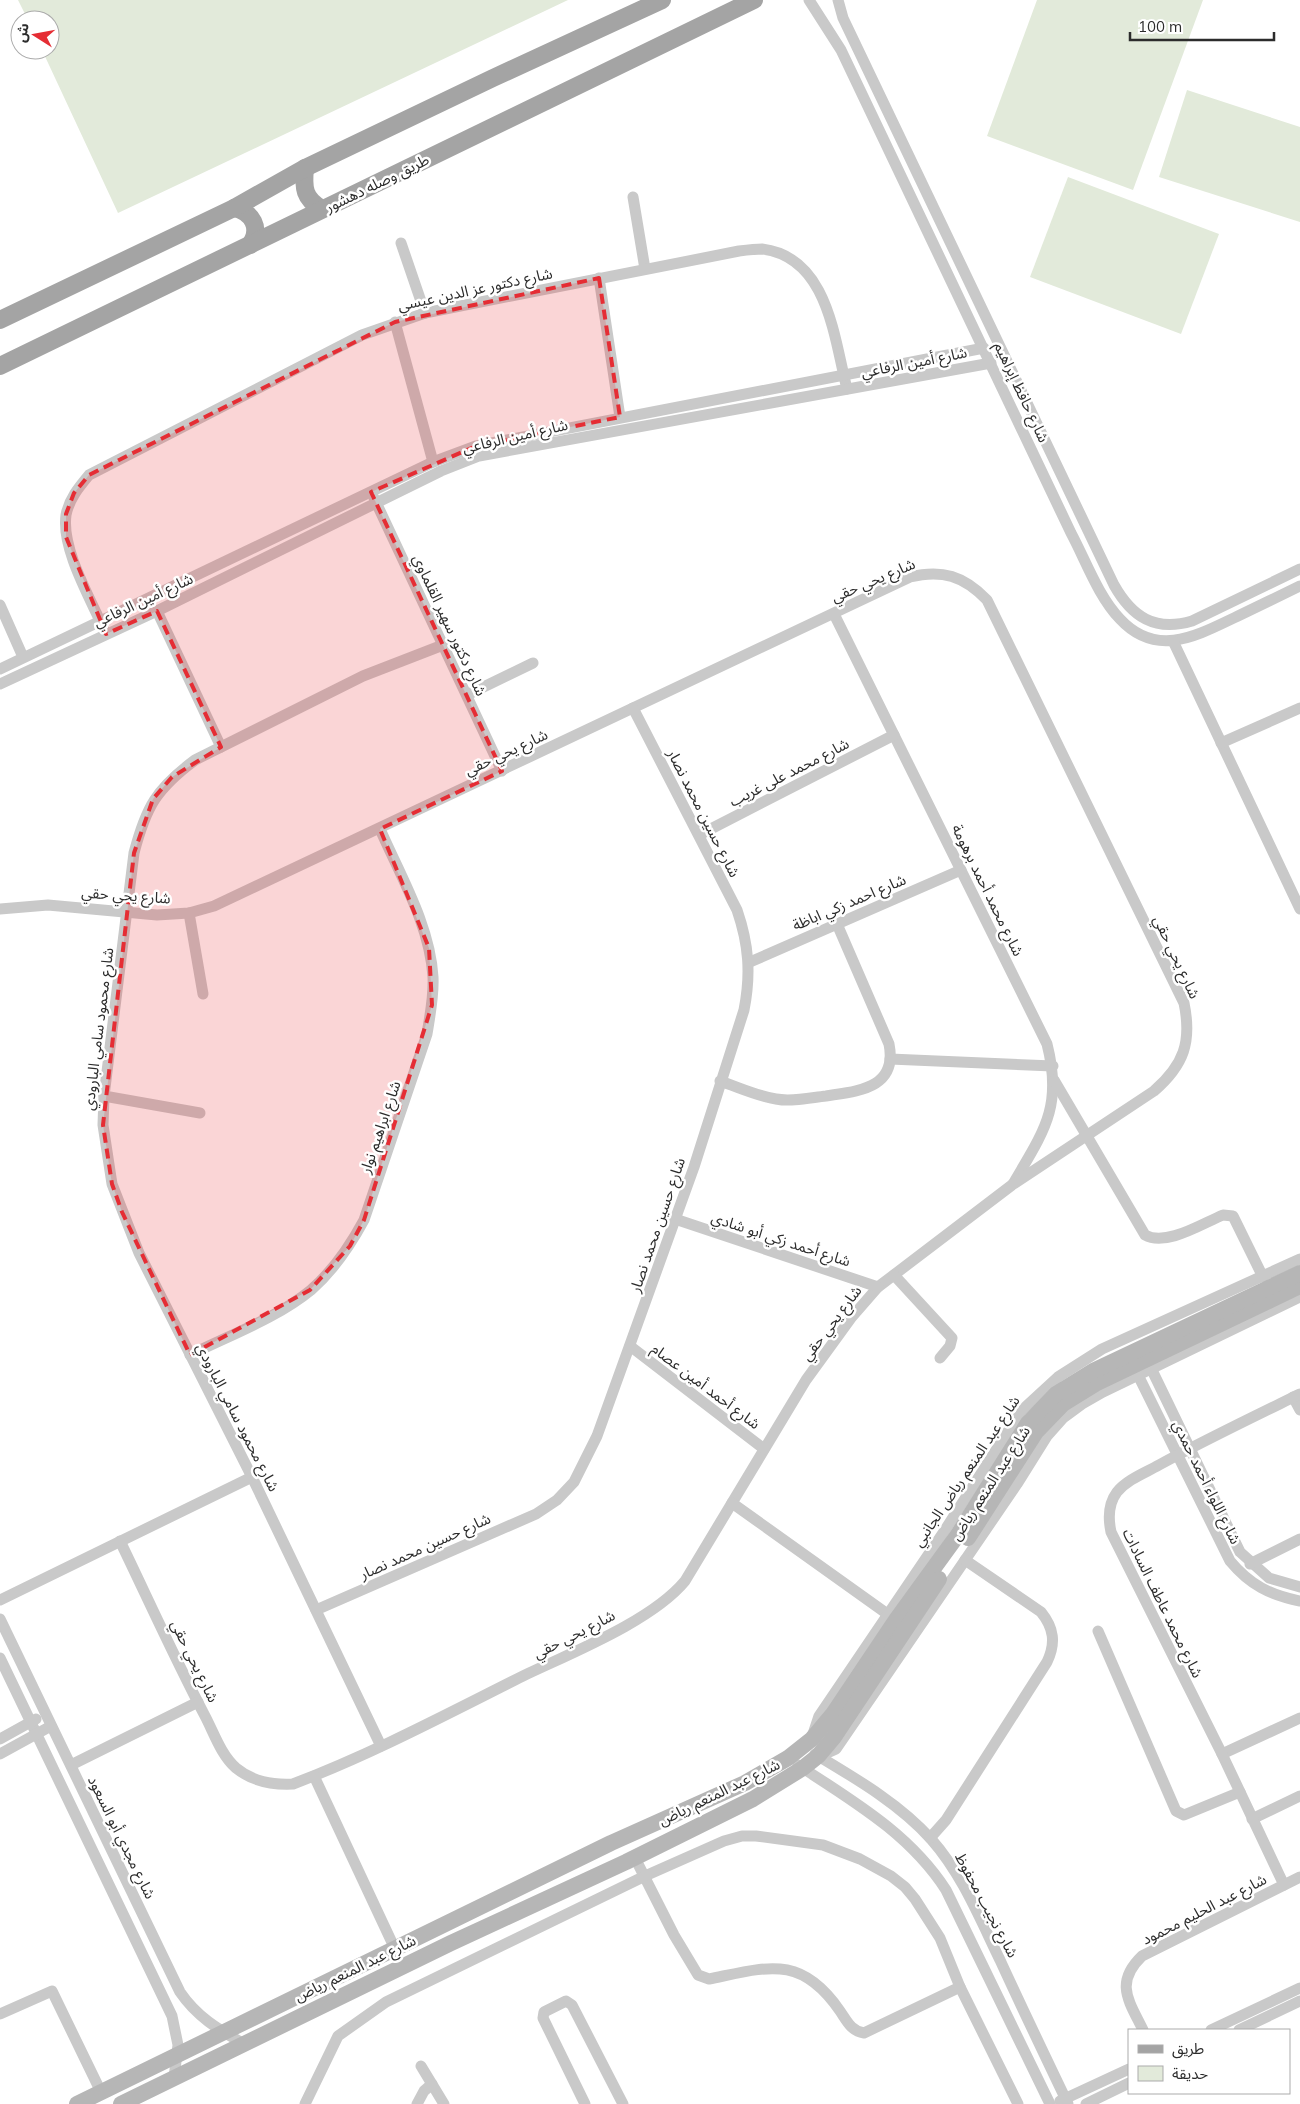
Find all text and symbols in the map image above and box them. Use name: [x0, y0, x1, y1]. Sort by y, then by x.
north arrow: [10, 10, 60, 60]
scale bar: [1130, 10, 1274, 42]
text: 100 m: [1138, 17, 1182, 36]
text: ش: [12, 21, 33, 44]
street label: طريق وصله دهشور: [321, 150, 432, 218]
street label: شارع دكتور عز الدين عيسي: [396, 263, 555, 318]
street label: شارع حافظ إبراهيم: [988, 339, 1054, 447]
street label: شارع أمين الرفاعي: [859, 342, 969, 385]
street label: شارع أمين الرفاعي: [460, 415, 570, 460]
street label: شارع دكتور سهير القلماوي: [406, 551, 491, 700]
street label: شارع يحي حقي: [828, 554, 919, 609]
street label: شارع أمين الرفاعي: [90, 569, 197, 634]
street label: شارع يحي حقي: [461, 724, 552, 782]
street label: شارع محمد على غريب: [726, 733, 854, 813]
street label: شارع حسين محمد نصار: [660, 745, 745, 882]
street label: شارع محمد أحمد برهومة: [945, 821, 1028, 961]
street label: شارع احمد زكي اباظة: [789, 869, 910, 937]
street label: شارع يحي حقي: [81, 882, 172, 911]
street label: شارع يحي حقي: [1147, 912, 1205, 1003]
street label: شارع محمود سامي البارودي: [79, 946, 120, 1112]
street label: شارع ابراهيم نوار: [355, 1078, 408, 1178]
street label: شارع حسين محمد نصار: [625, 1155, 692, 1297]
street label: شارع أحمد زكي أبو شادي: [708, 1208, 853, 1273]
street label: شارع يحي حقي: [796, 1281, 868, 1366]
street label: شارع أحمد أمين عصام: [646, 1339, 764, 1436]
street label: شارع محمود سامي البارودي: [190, 1340, 284, 1496]
street label: شارع عبد المنعم رياض الجانبي: [909, 1392, 1023, 1550]
street label: شارع اللواء أحمد حمدي: [1166, 1417, 1245, 1549]
street label: شارع عبد المنعم رياض: [946, 1422, 1034, 1544]
street label: شارع حسين محمد نصار: [356, 1508, 495, 1587]
street label: شارع محمد عاطف السادات: [1116, 1525, 1208, 1682]
street label: شارع يحي حقي: [530, 1605, 620, 1665]
street label: شارع يحي حقي: [164, 1617, 223, 1707]
street label: شارع عبد المنعم رياض: [655, 1754, 784, 1832]
street label: شارع مجدي أبو السعود: [81, 1772, 160, 1903]
street label: شارع نجيب محفوظ: [949, 1849, 1023, 1962]
street label: شارع عبد الحليم محمود: [1138, 1869, 1271, 1951]
street label: شارع عبد المنعم رياض: [291, 1930, 420, 2008]
legend: [1128, 2029, 1290, 2094]
text: طريق: [1172, 2039, 1204, 2059]
text: حديقة: [1172, 2064, 1208, 2083]

